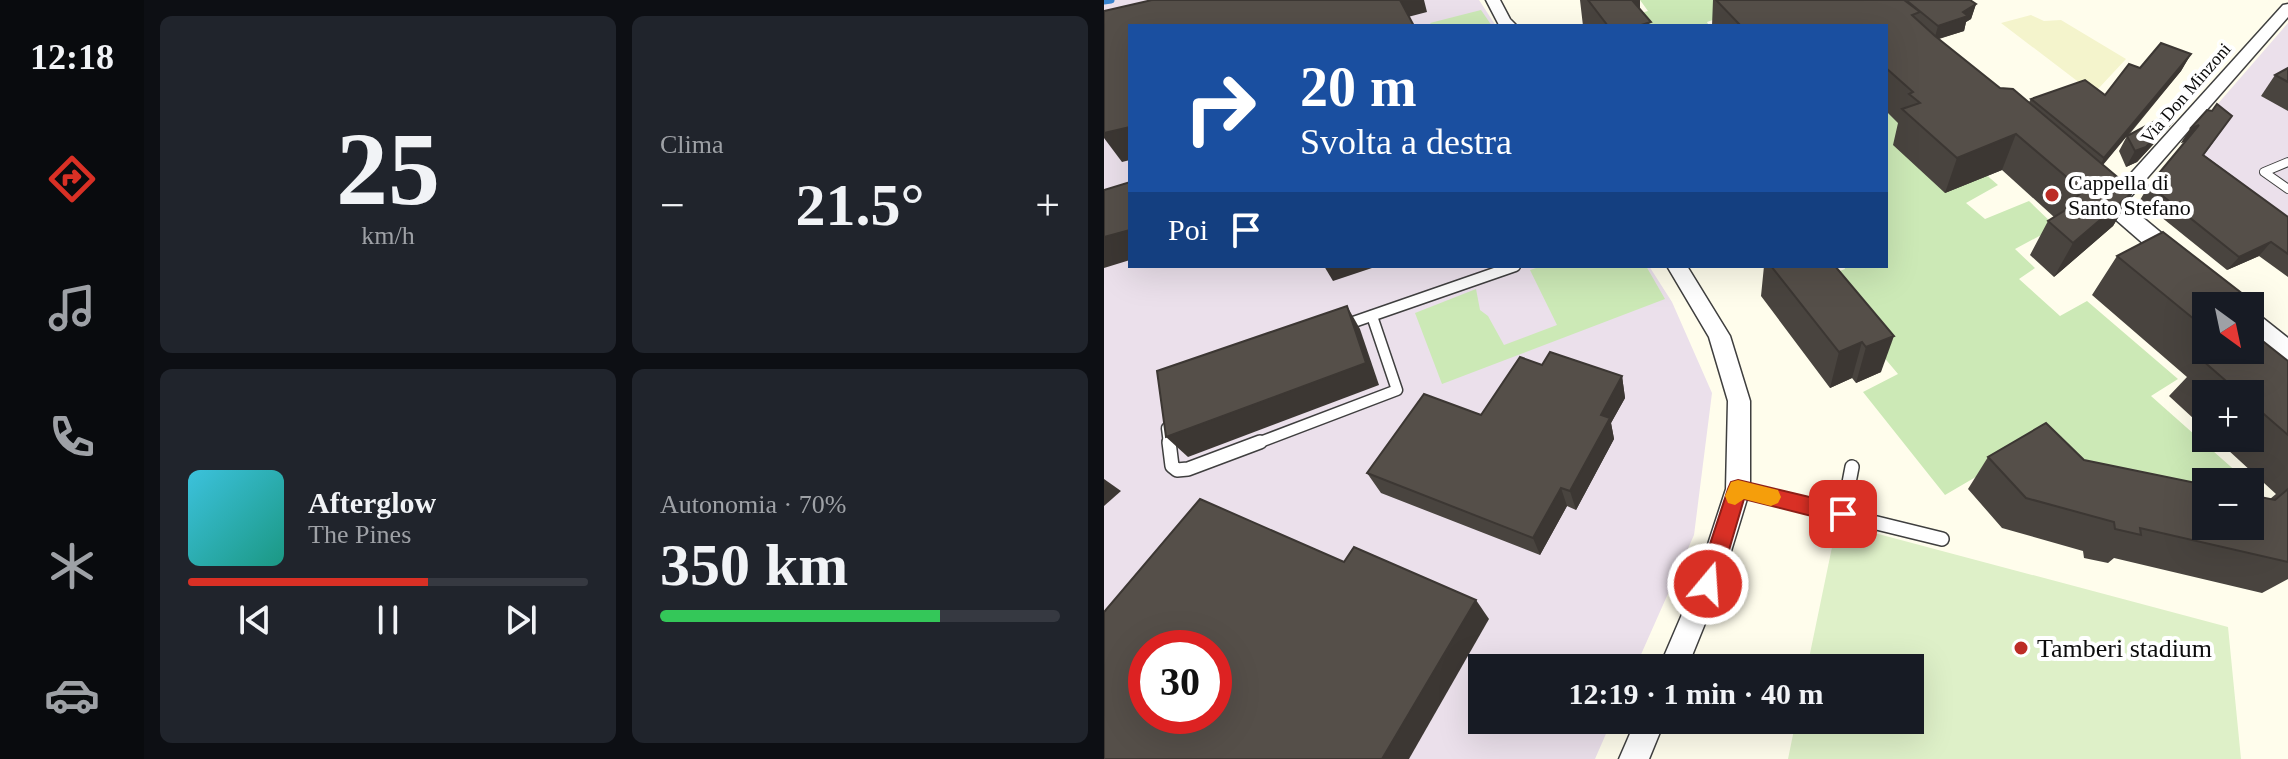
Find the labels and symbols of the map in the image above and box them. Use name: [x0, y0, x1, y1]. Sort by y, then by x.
street label: Via Don Minzoni: [2137, 39, 2235, 147]
place label: Cappella di Santo Stefano: [2068, 170, 2191, 220]
marker: Cappella di Santo Stefano: [2043, 186, 2061, 204]
north arrow: [2192, 292, 2264, 364]
pin: [1809, 480, 1877, 548]
position arrow: [1666, 542, 1750, 626]
speed limit sign: 30: [1128, 630, 1232, 734]
place label: Tamberi stadium: [2037, 634, 2212, 663]
marker: Tamberi stadium: [2012, 639, 2030, 657]

